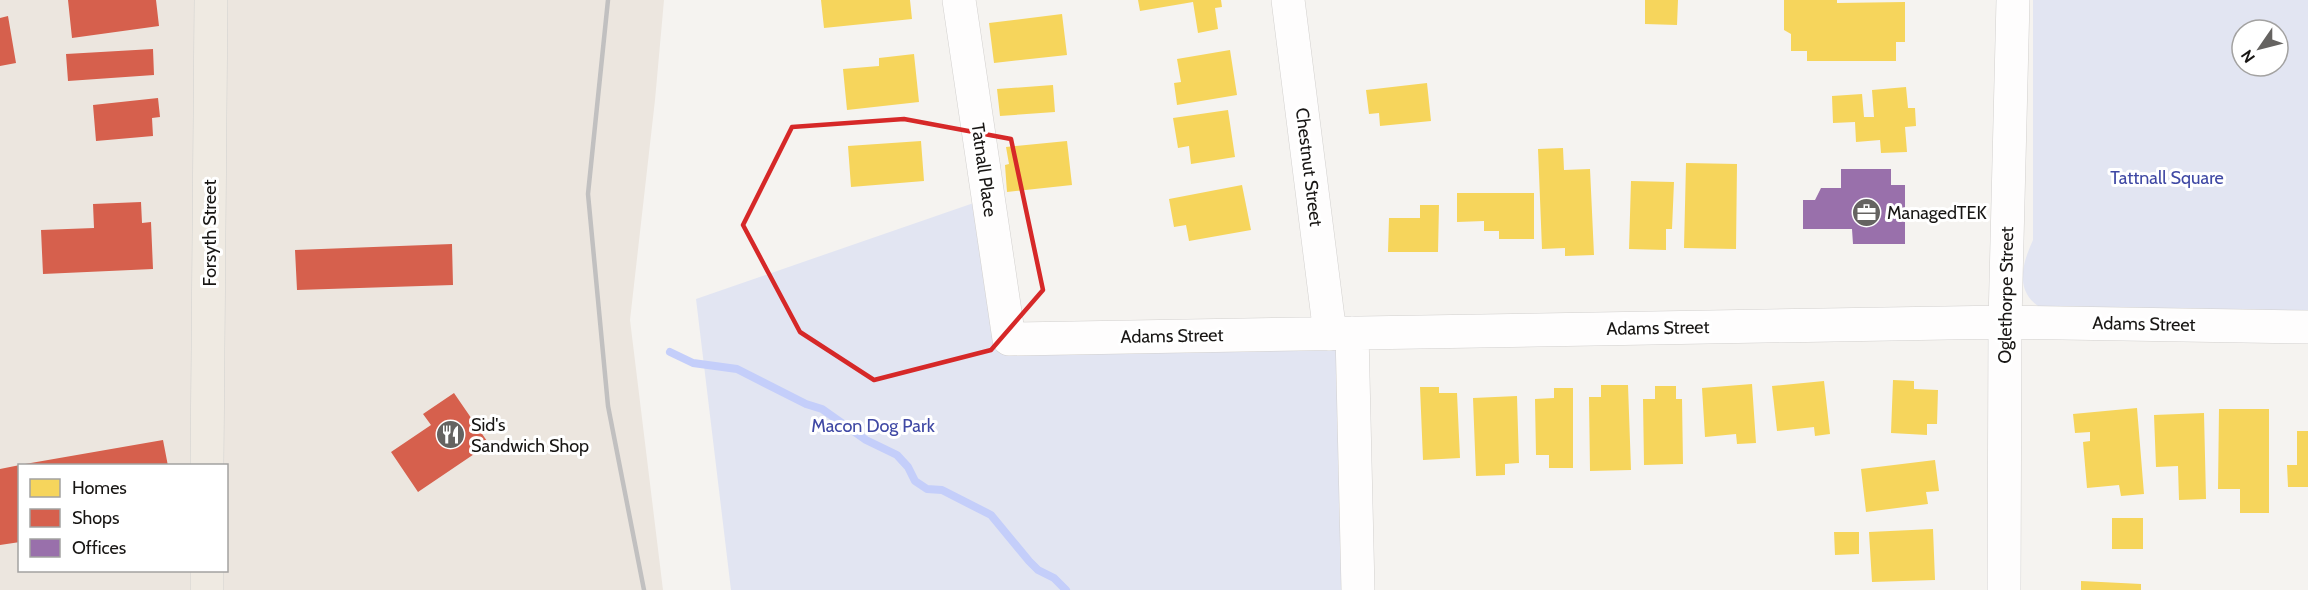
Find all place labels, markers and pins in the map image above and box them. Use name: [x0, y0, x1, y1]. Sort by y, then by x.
office icon: ManagedTEK: [1850, 197, 1882, 229]
place label: ManagedTEK: [1887, 202, 1987, 224]
place label: Sid's Sandwich Shop: [471, 414, 589, 457]
restaurant icon: Sid's Sandwich Shop: [434, 419, 466, 451]

